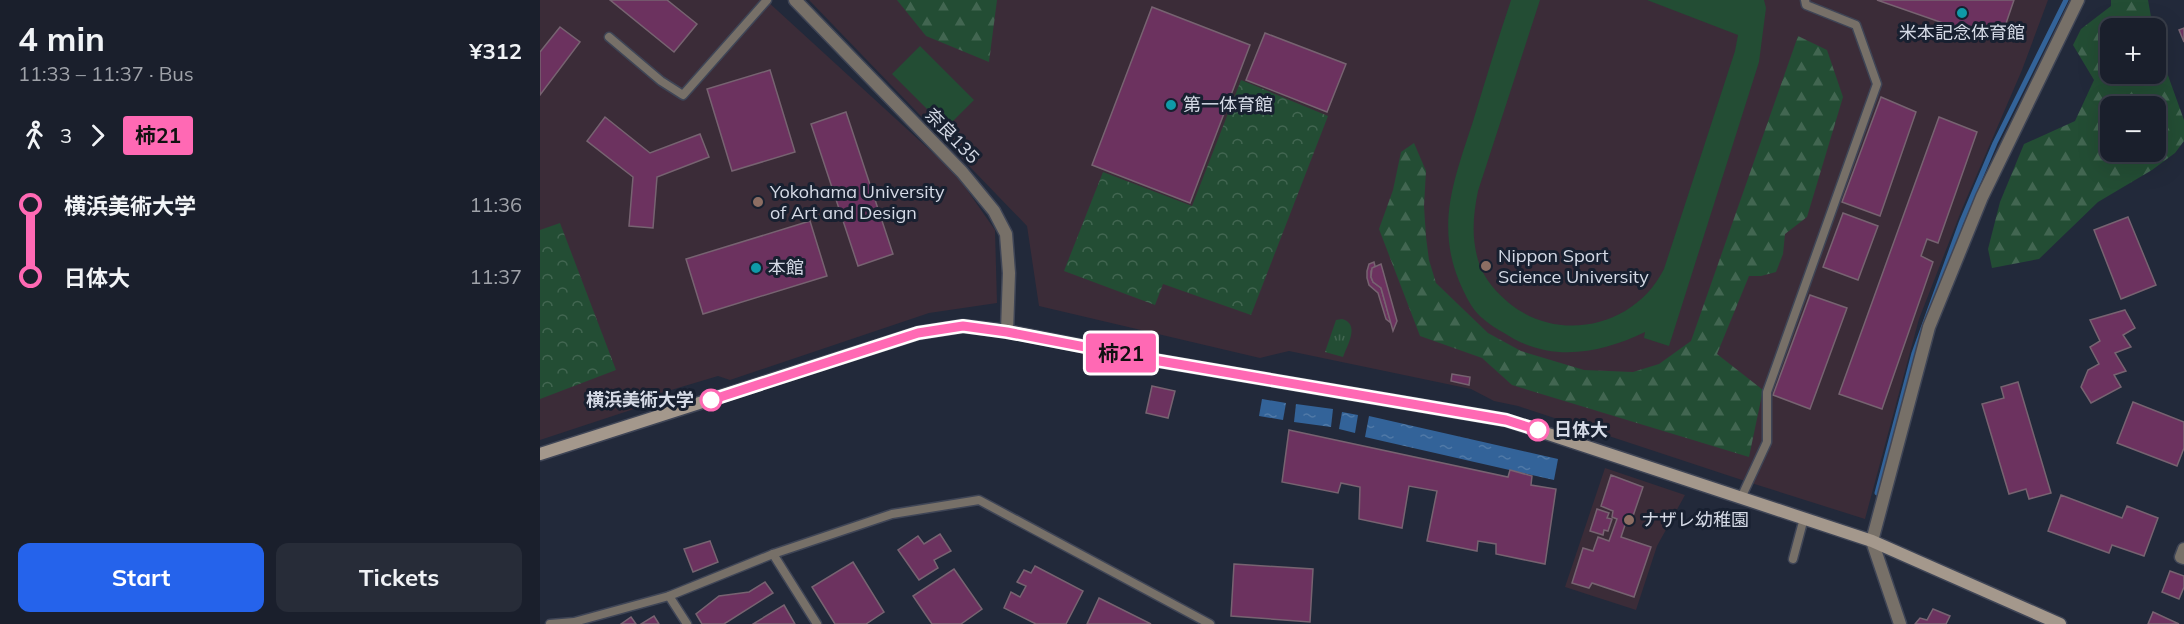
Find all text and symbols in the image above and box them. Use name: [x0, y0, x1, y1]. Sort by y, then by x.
marker: 米本記念体育館: [1955, 6, 1969, 20]
text: 4 min: [18, 18, 105, 59]
map controls: [2100, 18, 2166, 162]
button: +: [2100, 18, 2166, 84]
place label: 米本記念体育館: [1899, 21, 2025, 44]
text: ¥312: [469, 37, 522, 65]
text: 11:33 – 11:37 · Bus: [18, 61, 194, 86]
place label: 第一体育館: [1183, 93, 1273, 116]
button: −: [2100, 96, 2166, 162]
marker: 第一体育館: [1164, 98, 1178, 112]
street label: 奈良135: [920, 103, 985, 168]
icon: walk: [18, 119, 51, 152]
icon: forward: [81, 119, 114, 152]
text: 柿21: [135, 122, 181, 148]
text: 3: [60, 123, 72, 148]
place label: Yokohama University of Art and Design: [769, 180, 945, 224]
text: 横浜美術大学: [64, 192, 196, 220]
text: 11:36: [469, 192, 522, 217]
marker: Yokohama University of Art and Design: [751, 195, 765, 209]
place label: Nippon Sport Science University: [1498, 244, 1649, 288]
place label: 本館: [768, 256, 804, 279]
marker: Nippon Sport Science University: [1479, 259, 1493, 273]
marker: 本館: [749, 261, 763, 275]
text: 日体大: [64, 264, 130, 292]
text: 11:37: [469, 264, 522, 289]
line badge: 柿21: [1086, 334, 1156, 372]
text: 柿21: [1098, 340, 1144, 366]
place label: 横浜美術大学: [586, 388, 694, 411]
marker: 横浜美術大学: [700, 389, 722, 411]
place label: 日体大: [1554, 418, 1608, 441]
marker: 日体大: [1527, 419, 1549, 441]
place label: ナザレ幼稚園: [1641, 508, 1749, 531]
marker: ナザレ幼稚園: [1622, 513, 1636, 527]
button: Start: [18, 543, 264, 612]
button: Tickets: [276, 543, 522, 612]

